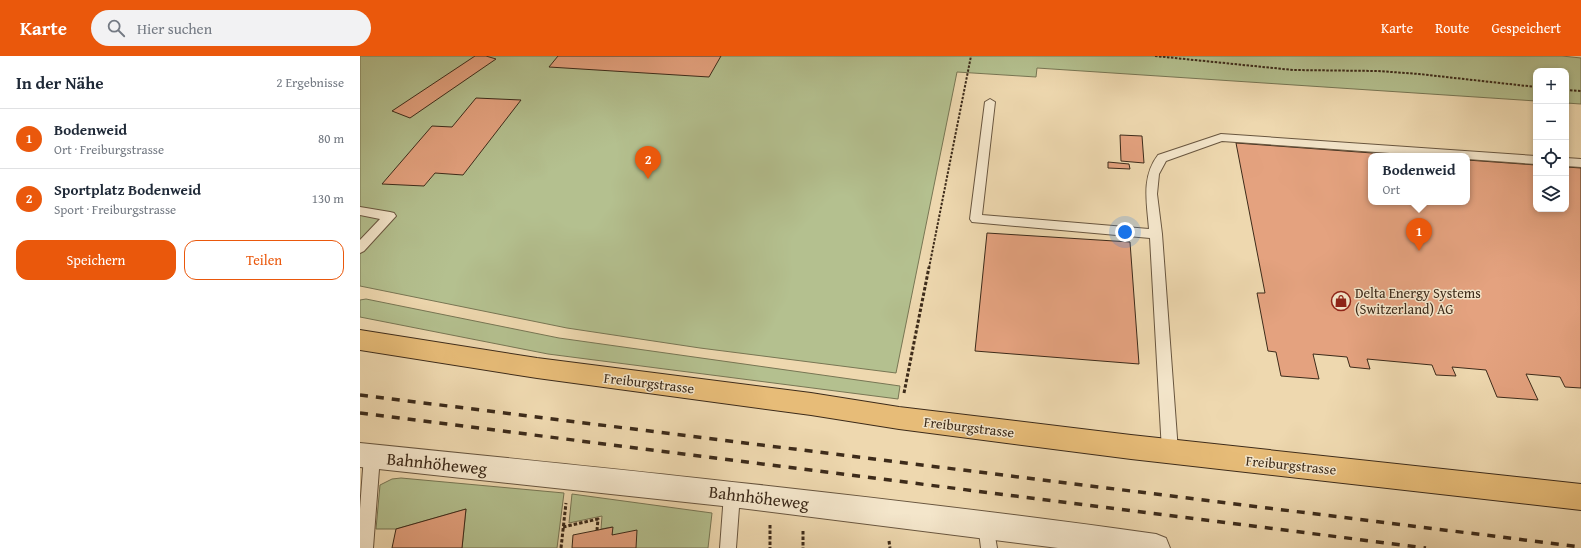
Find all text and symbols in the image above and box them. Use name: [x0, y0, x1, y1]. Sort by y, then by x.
search box: [91, 10, 371, 46]
text: Karte: [20, 14, 67, 42]
icon: search: [105, 17, 127, 39]
text: Hier suchen: [137, 18, 212, 39]
text: Karte: [1381, 18, 1413, 38]
text: Route: [1435, 18, 1469, 38]
text: Gespeichert: [1491, 18, 1561, 38]
map controls: [1533, 68, 1569, 212]
button: +: [1533, 68, 1569, 104]
text: In der Nähe: [16, 70, 104, 95]
text: 2 Ergebnisse: [276, 73, 344, 92]
button: −: [1533, 104, 1569, 140]
text: Bodenweid: [54, 119, 127, 140]
text: 1: [26, 129, 32, 148]
text: 80 m: [318, 129, 344, 148]
text: Ort · Freiburgstrasse: [54, 140, 164, 159]
button: locate: [1533, 140, 1569, 176]
pin: 2: [635, 146, 661, 179]
popup: [1368, 153, 1470, 205]
text: Bodenweid: [1382, 159, 1456, 180]
button: layers: [1533, 176, 1569, 212]
text: Sportplatz Bodenweid: [54, 179, 201, 200]
text: Ort: [1382, 180, 1400, 199]
text: 2: [26, 189, 32, 208]
text: 130 m: [312, 189, 344, 208]
text: Sport · Freiburgstrasse: [54, 200, 176, 219]
pin: 1: [1406, 218, 1432, 251]
your location: [1115, 222, 1135, 242]
button: Speichern: [16, 240, 176, 280]
button: Teilen: [184, 240, 344, 280]
place label: Delta Energy Systems (Switzerland) AG: [1355, 283, 1481, 319]
shop icon: Delta Energy Systems (Switzerland) AG: [1330, 290, 1352, 312]
street label: Freiburgstrasse: [603, 368, 696, 399]
street label: Freiburgstrasse: [923, 412, 1016, 443]
street label: Bahnhöheweg: [386, 445, 489, 481]
street label: Freiburgstrasse: [1245, 450, 1338, 480]
street label: Bahnhöheweg: [708, 478, 811, 516]

